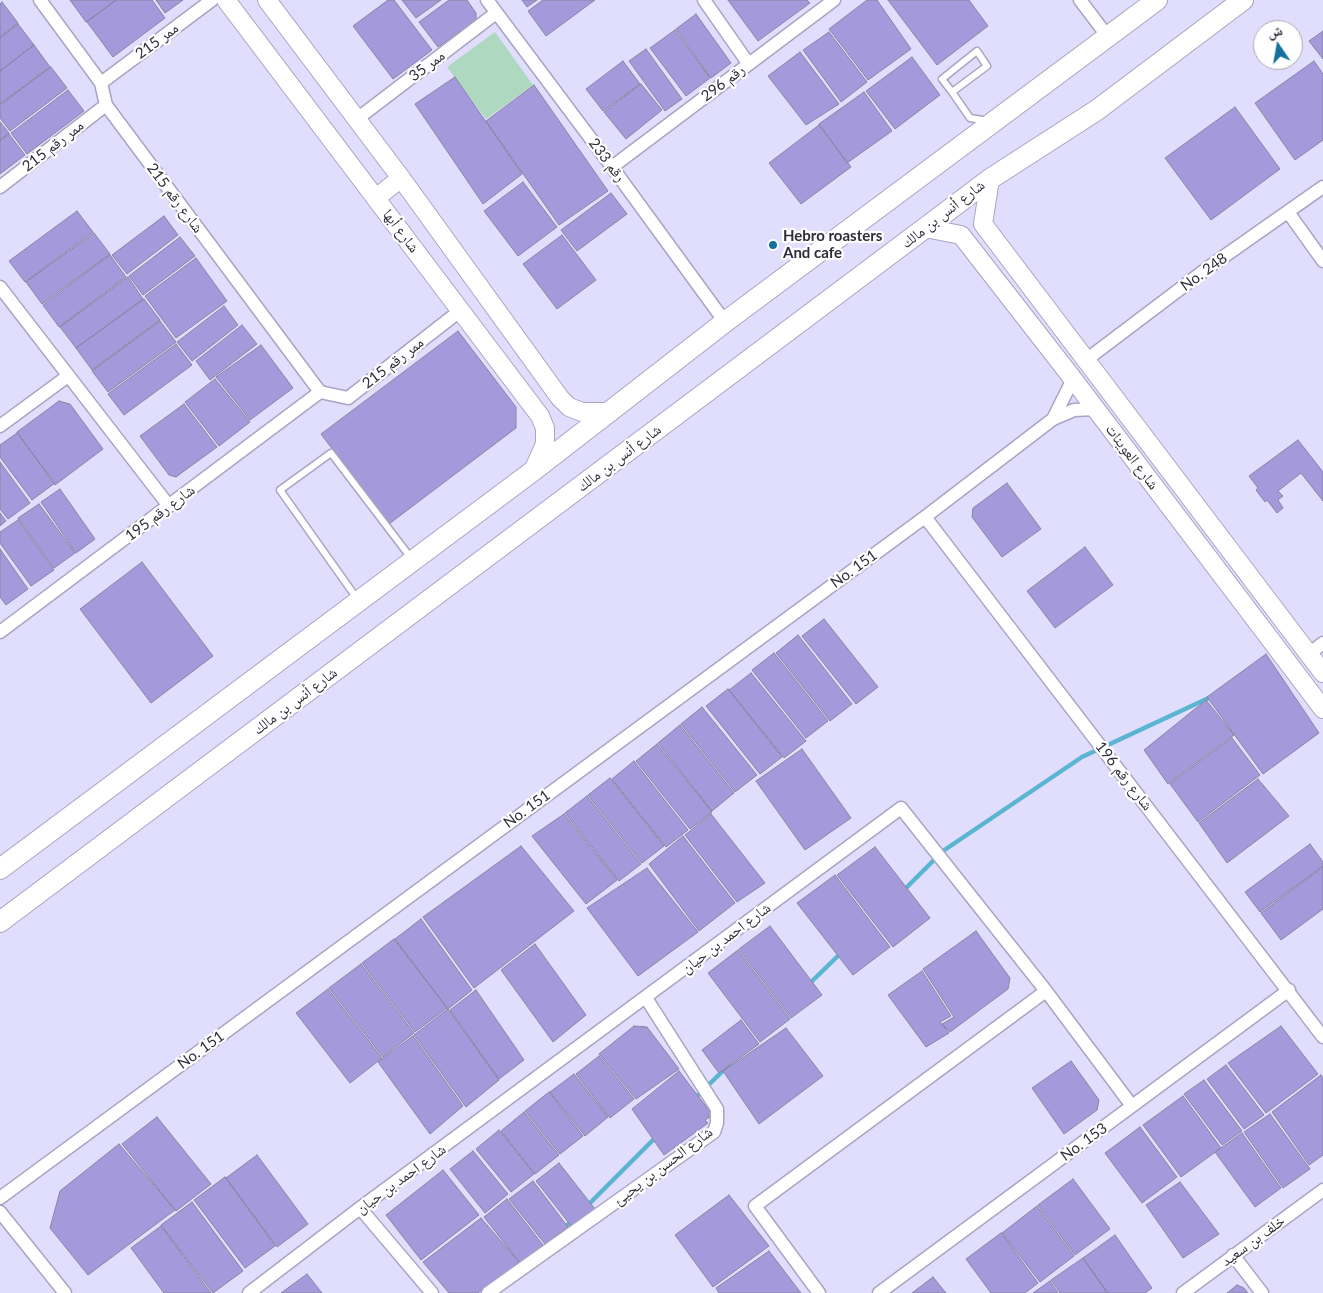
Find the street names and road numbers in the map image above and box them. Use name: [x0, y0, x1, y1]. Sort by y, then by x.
street label: ممر 215: [132, 19, 182, 63]
street label: ممر 35: [405, 47, 449, 85]
street label: رقم 296: [698, 61, 748, 105]
street label: ممر رقم 215: [19, 116, 87, 176]
street label: رقم 233: [585, 135, 629, 185]
street label: شارع رقم 215: [143, 160, 207, 236]
street label: شارع أنس بن مالك: [898, 176, 988, 252]
street label: شارع أبها: [379, 206, 423, 256]
street label: No. 248: [1177, 249, 1231, 295]
street label: ممر رقم 215: [359, 333, 427, 393]
street label: شارع أنس بن مالك: [573, 420, 665, 496]
street label: شارع العوينات: [1102, 421, 1162, 493]
street label: شارع رقم 195: [122, 481, 198, 545]
street label: No. 151: [827, 546, 881, 592]
street label: شارع أنس بن مالك: [249, 663, 341, 739]
street label: شارع رقم 196: [1092, 738, 1156, 814]
street label: No. 151: [500, 786, 554, 832]
street label: شارع احمد بن حيان: [678, 899, 774, 977]
street label: No. 151: [174, 1027, 228, 1073]
street label: No. 153: [1057, 1119, 1111, 1165]
street label: شارع الحسن بن يحيئ: [610, 1123, 716, 1209]
street label: شارع احمد بن حيان: [352, 1140, 450, 1218]
street label: خلف بن سعيد: [1218, 1212, 1288, 1270]

